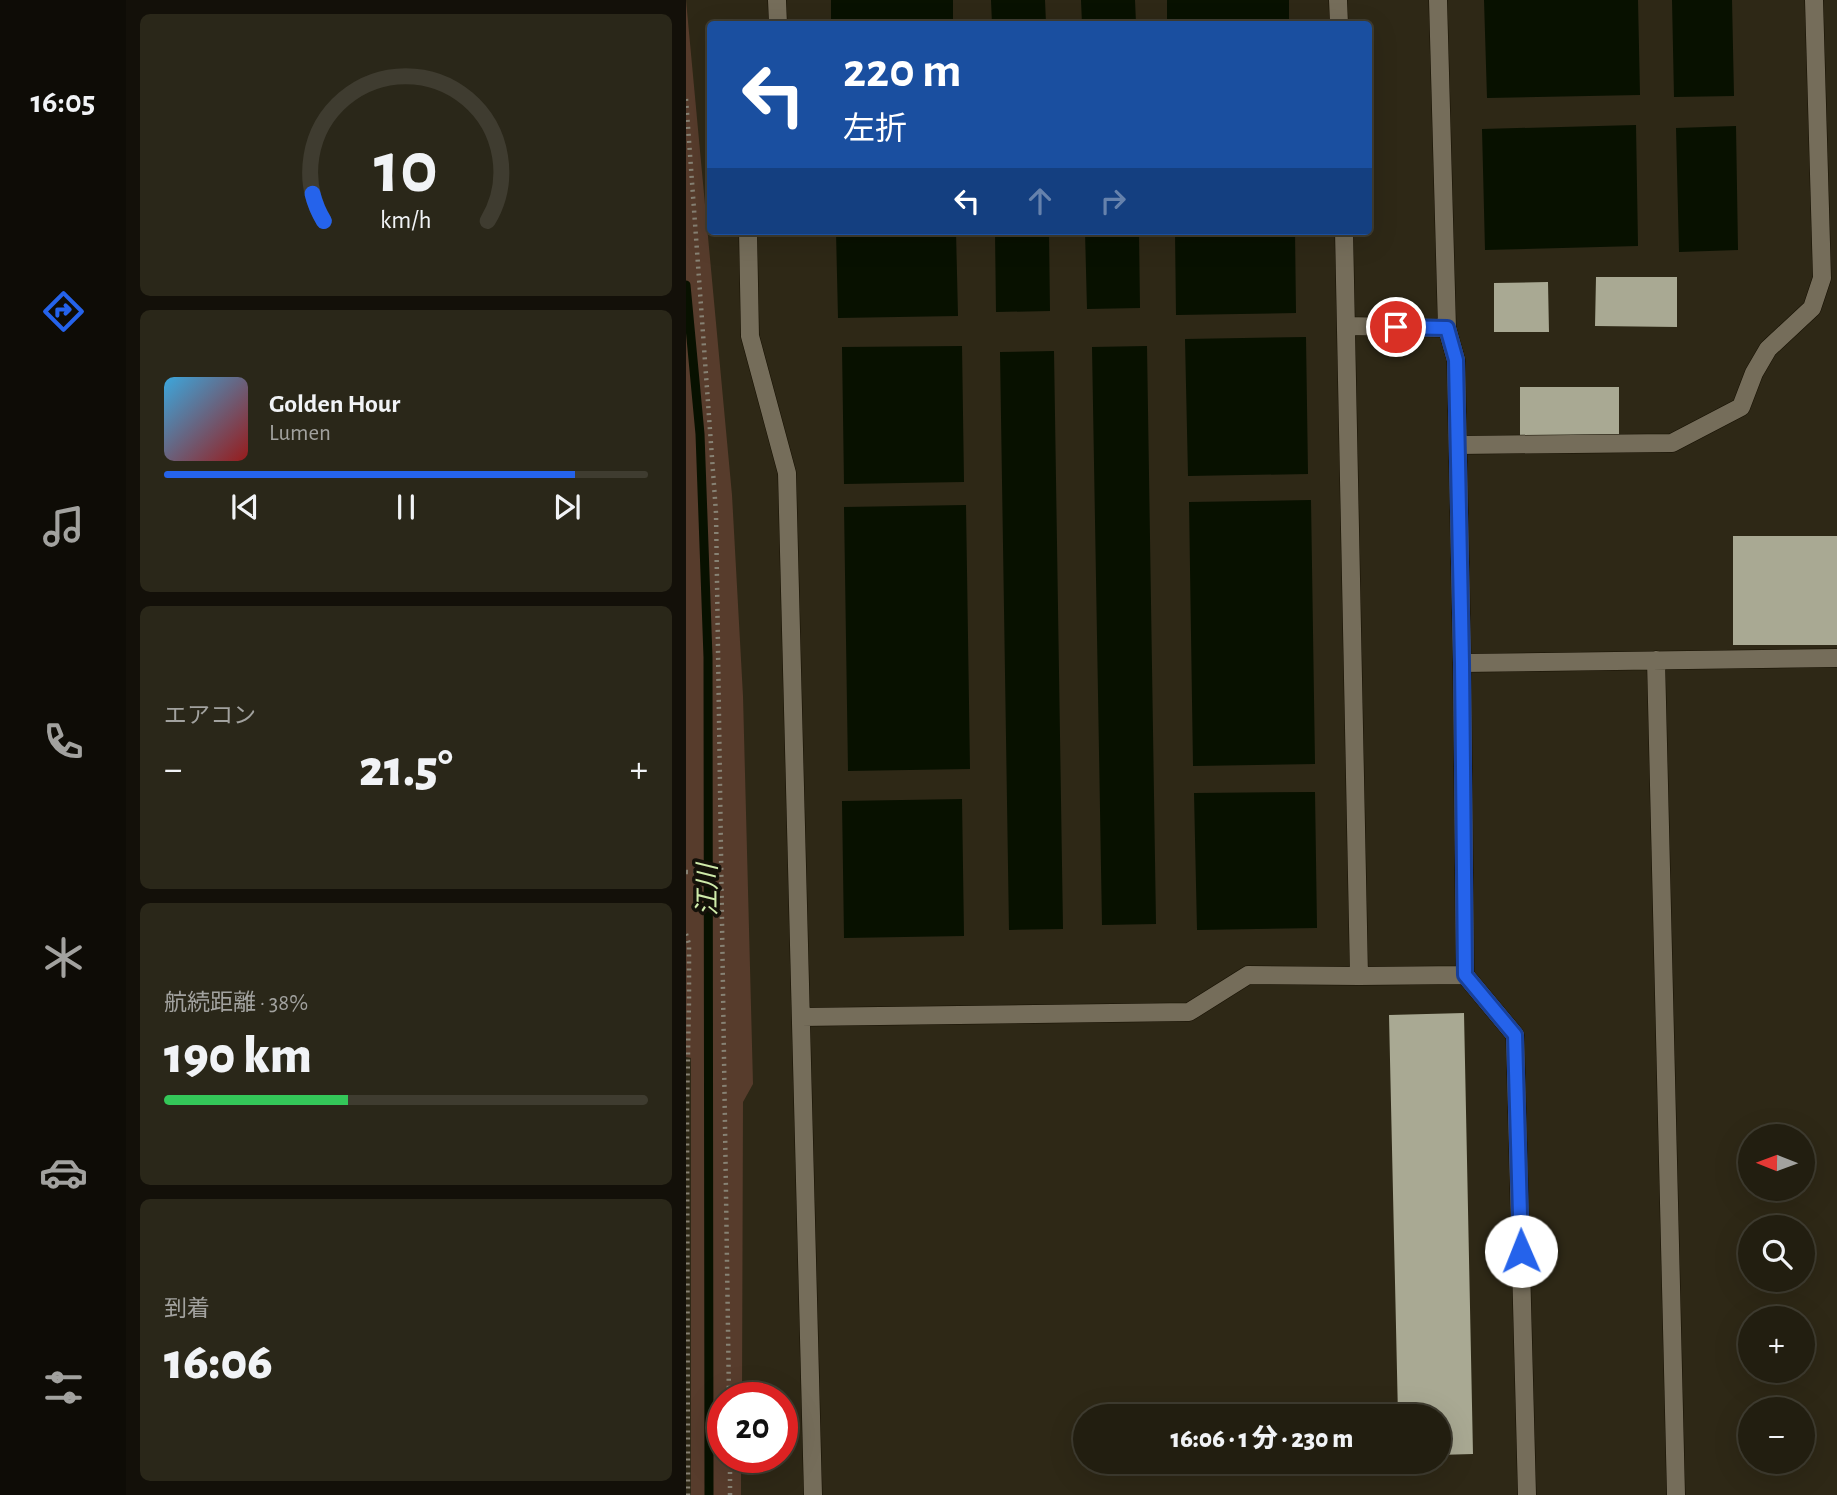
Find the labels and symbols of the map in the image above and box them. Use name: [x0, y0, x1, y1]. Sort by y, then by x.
pin: [1366, 297, 1426, 357]
water label: 江川: [694, 861, 721, 916]
north arrow: [1738, 1124, 1815, 1200]
position arrow: [1484, 1214, 1558, 1288]
speed limit sign: 20: [707, 1382, 798, 1473]

